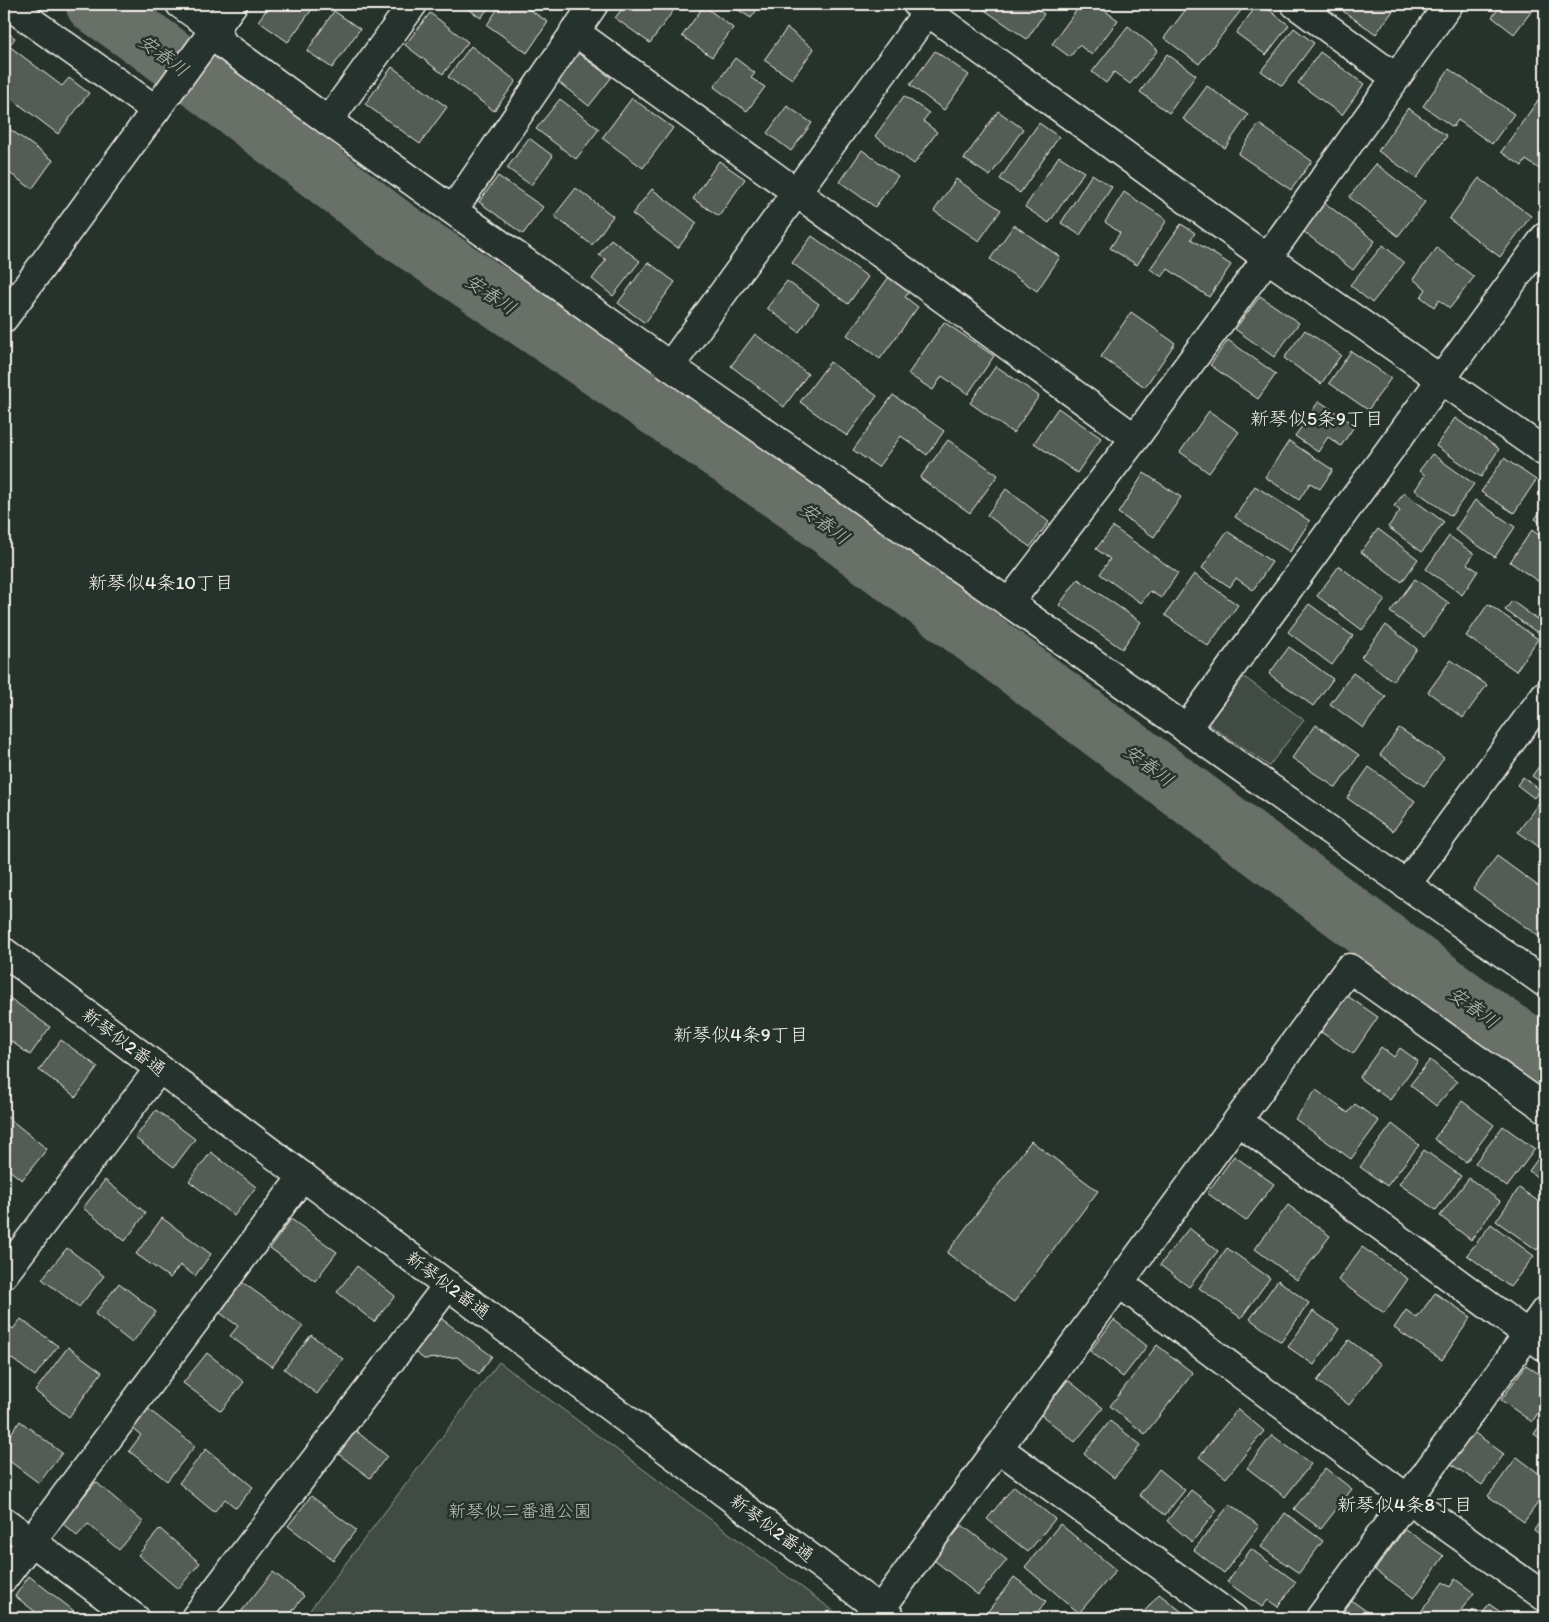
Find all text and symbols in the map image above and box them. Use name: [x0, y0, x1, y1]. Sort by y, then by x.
water label: 安春川: [134, 29, 193, 82]
water label: 安春川: [461, 269, 521, 320]
district label: 新琴似5条9丁目: [1250, 407, 1384, 430]
water label: 安春川: [795, 497, 854, 550]
district label: 新琴似4条10丁目: [88, 571, 234, 594]
water label: 安春川: [1119, 739, 1178, 792]
water label: 安春川: [1444, 981, 1504, 1033]
street label: 新琴似2番通: [78, 1003, 170, 1081]
district label: 新琴似4条9丁目: [673, 1023, 809, 1046]
street label: 新琴似2番通: [402, 1246, 494, 1324]
street label: 新琴似2番通: [726, 1489, 818, 1567]
district label: 新琴似4条8丁目: [1337, 1493, 1473, 1516]
park label: 新琴似二番通公園: [448, 1500, 592, 1522]

